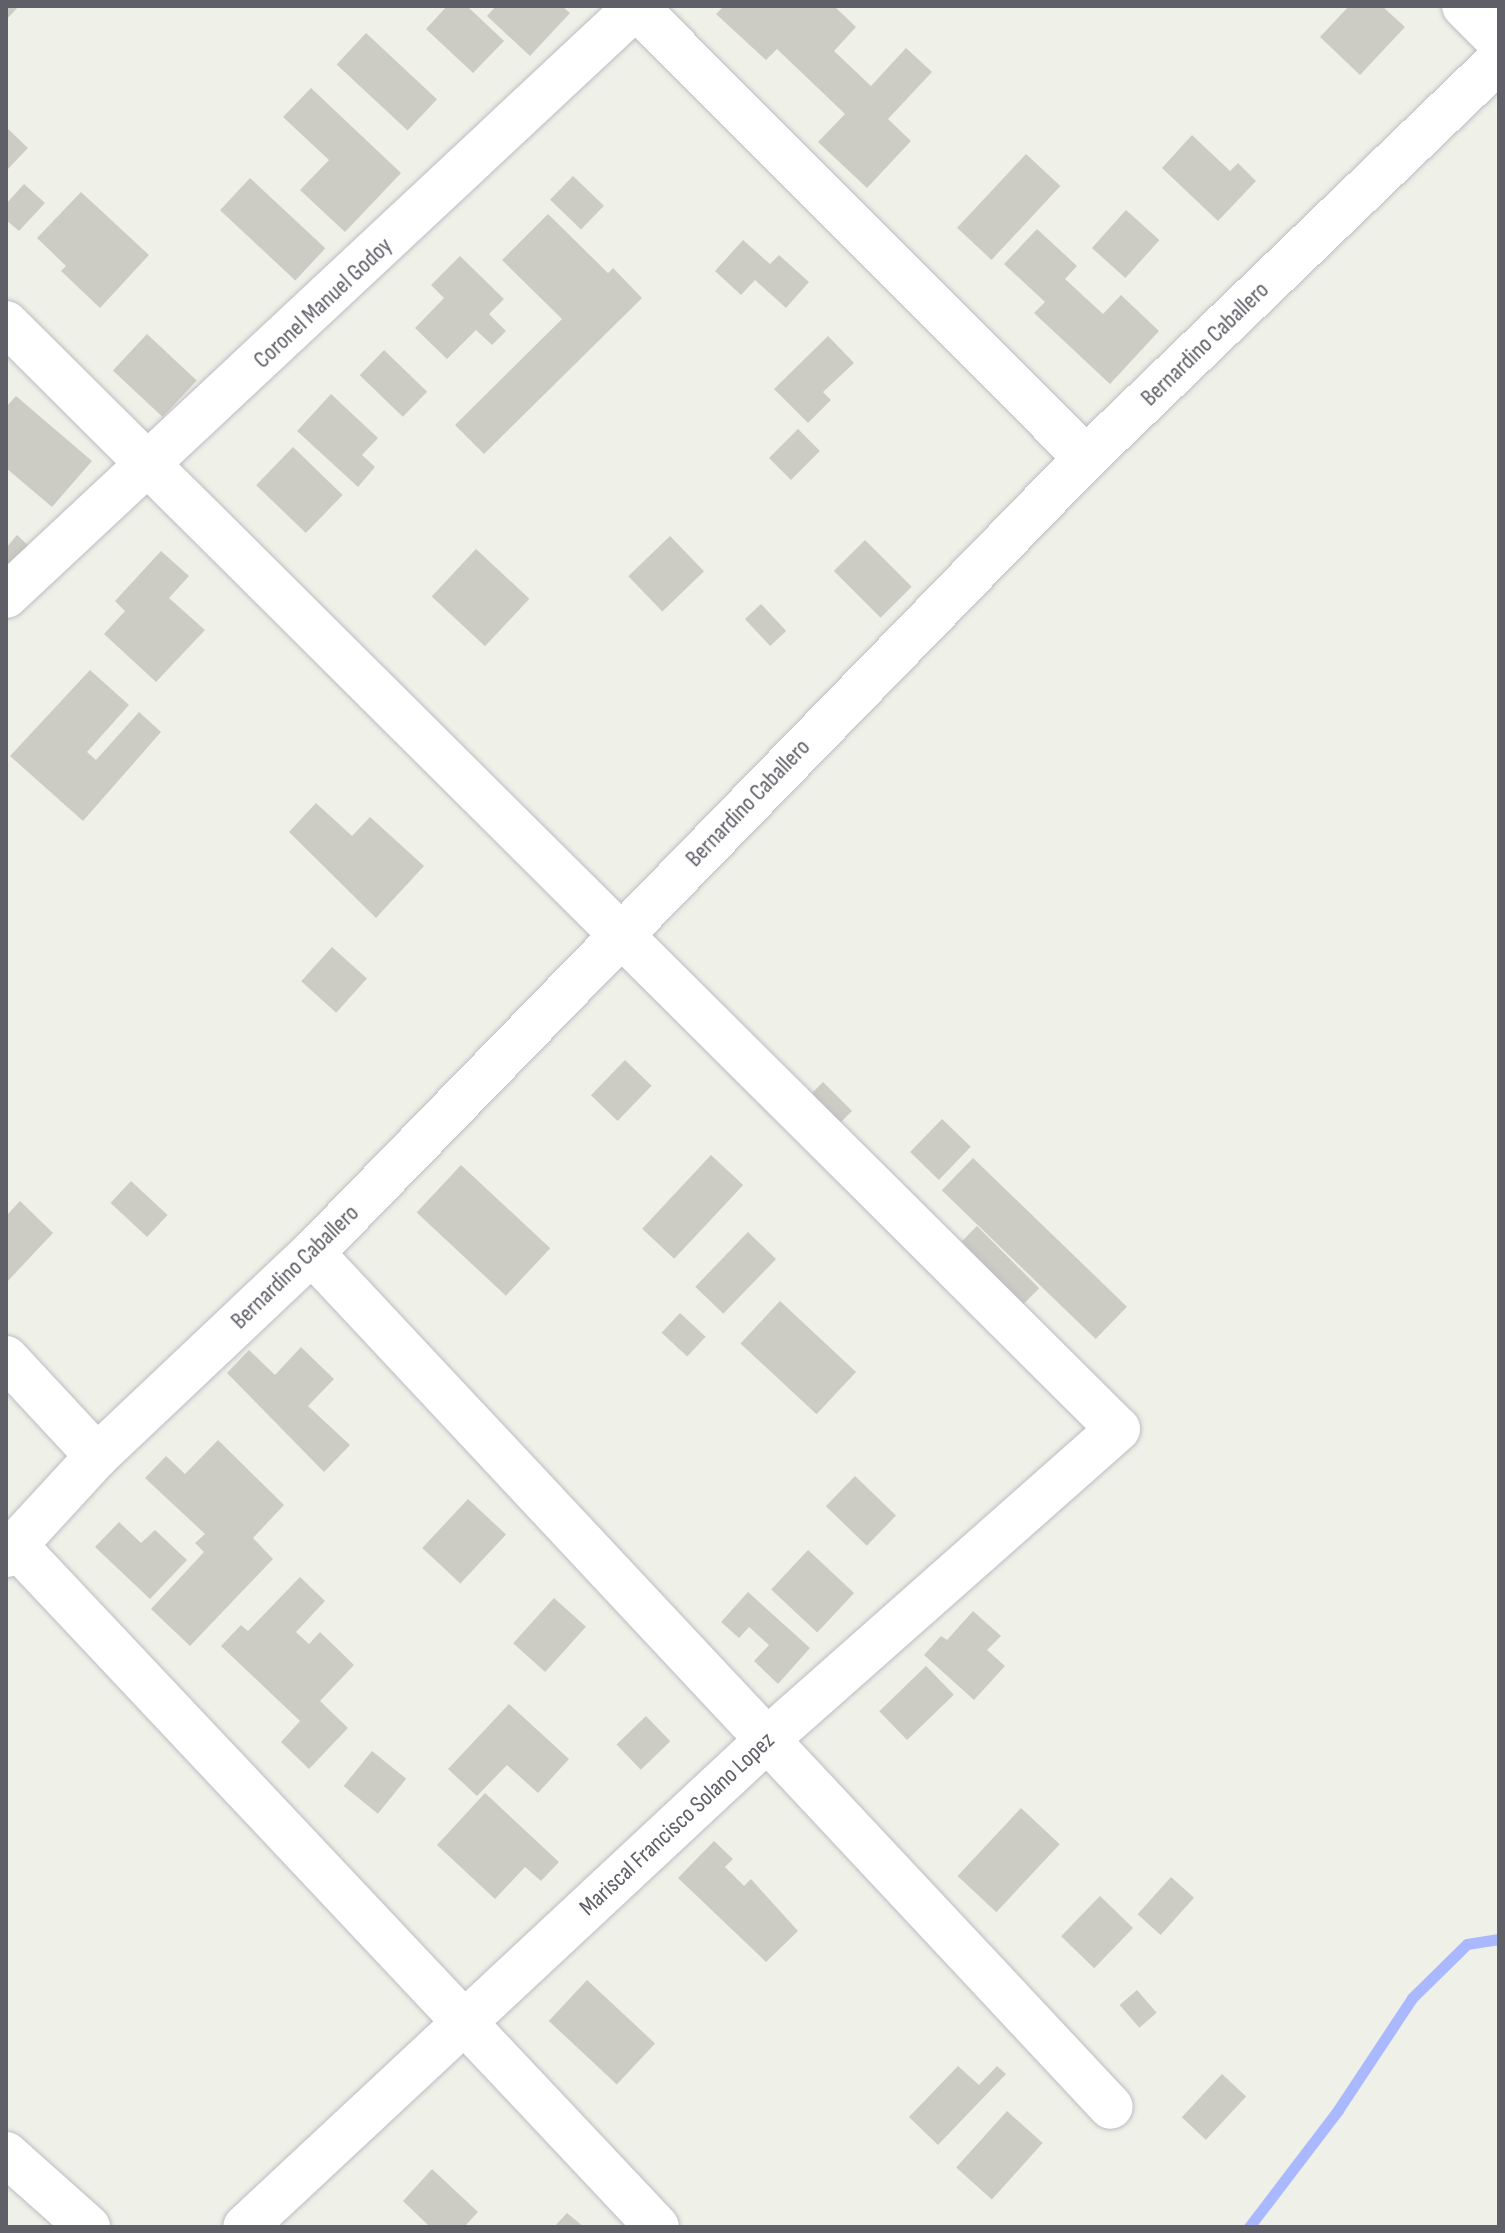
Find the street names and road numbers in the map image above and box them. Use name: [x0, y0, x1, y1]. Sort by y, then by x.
street label: Coronel Manuel Godoy: [248, 231, 398, 375]
street label: Bernardino Caballero: [1135, 276, 1275, 412]
street label: Bernardino Caballero: [680, 733, 816, 873]
street label: Bernardino Caballero: [225, 1199, 365, 1335]
street label: Mariscal Francisco Solano Lopez: [574, 1726, 780, 1922]

